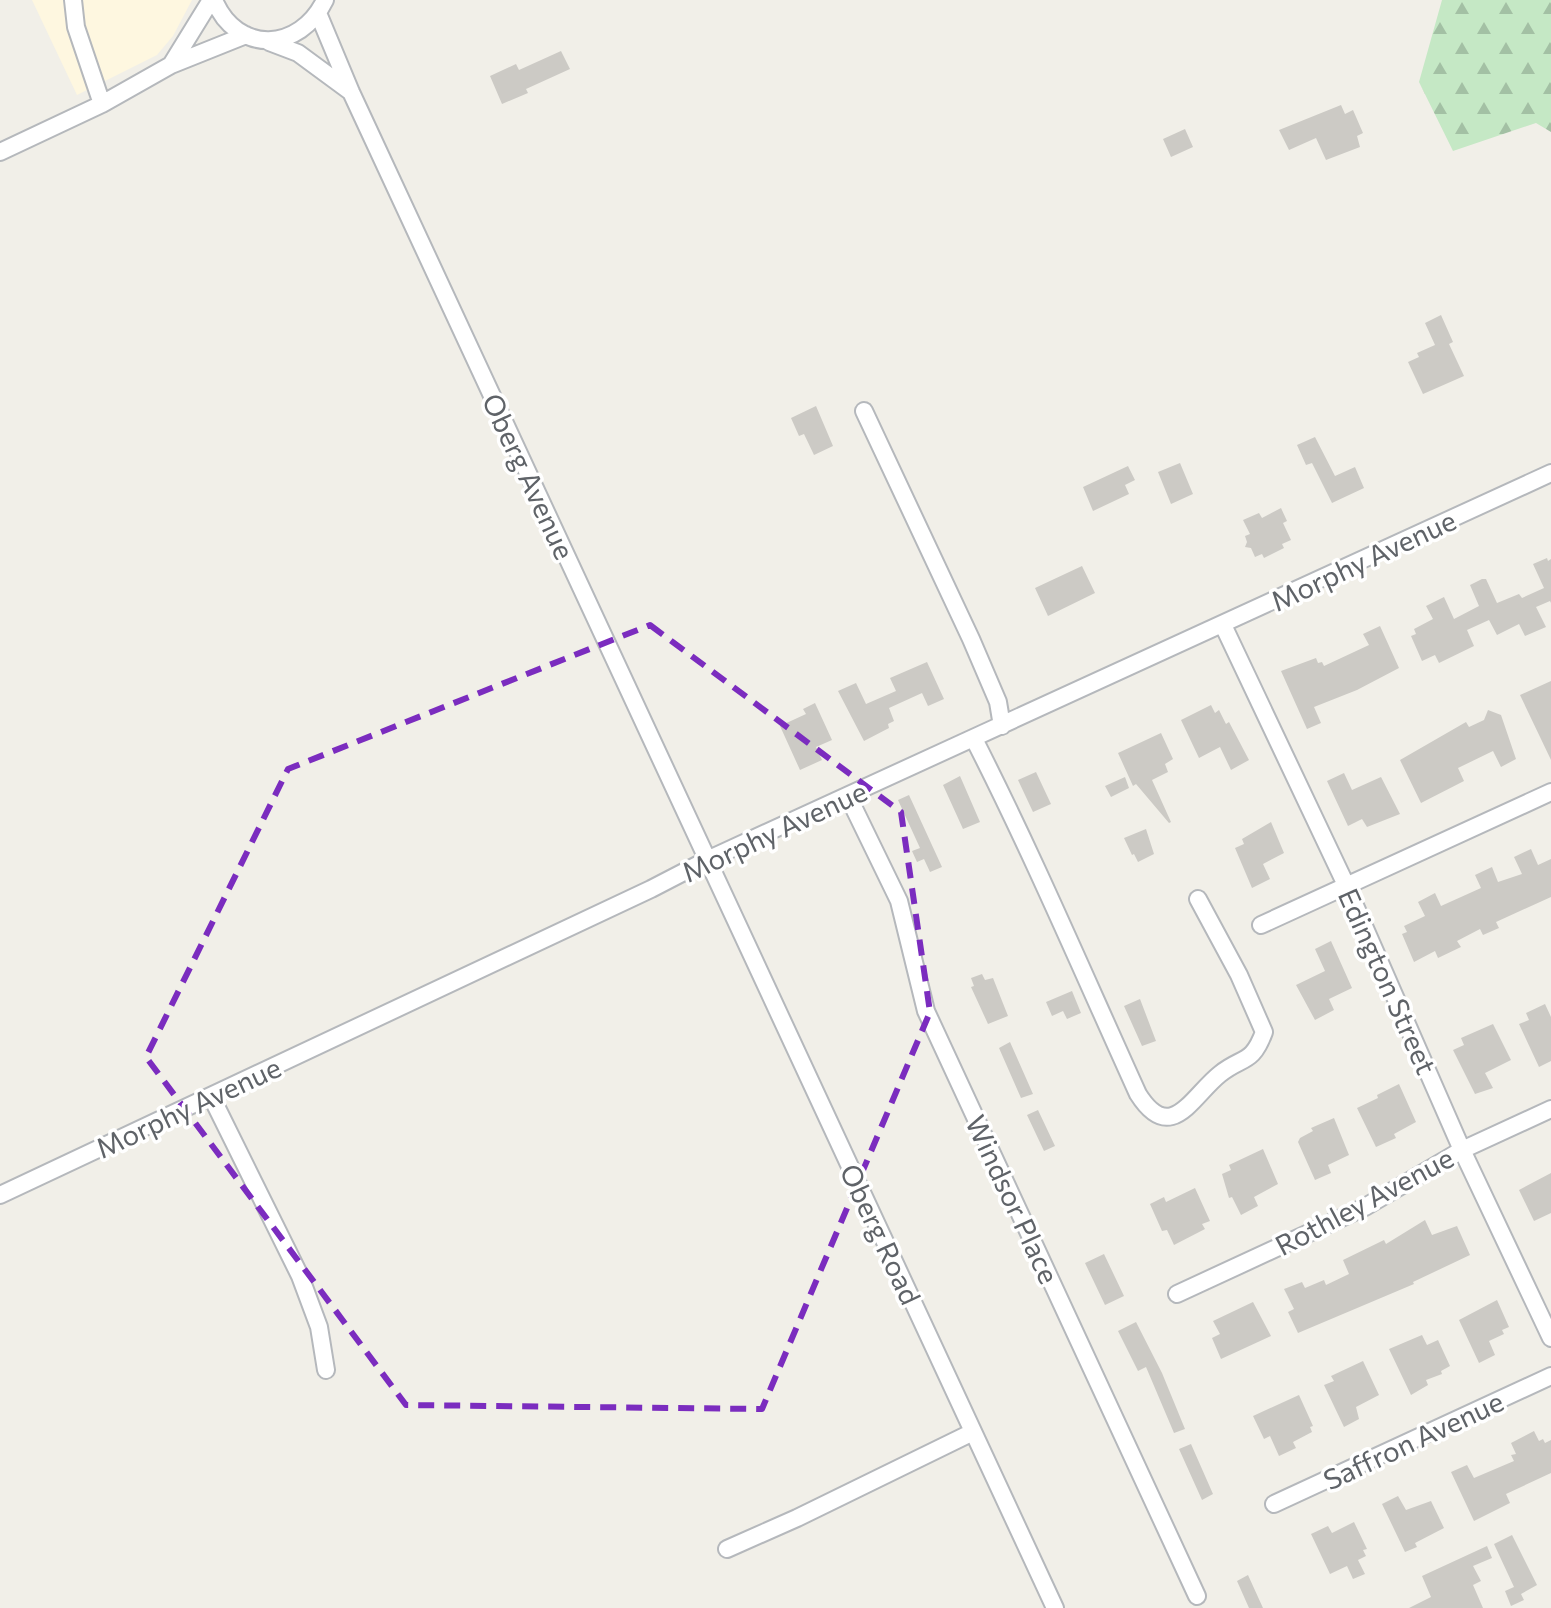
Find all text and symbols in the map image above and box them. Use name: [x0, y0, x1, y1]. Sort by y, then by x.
street label: Oberg Avenue: [476, 388, 582, 564]
street label: Morphy Avenue: [1265, 502, 1461, 618]
street label: Morphy Avenue: [676, 773, 872, 889]
street label: Edington Street: [1332, 883, 1444, 1079]
street label: Morphy Avenue: [90, 1049, 286, 1165]
street label: Windsor Place: [959, 1109, 1067, 1289]
street label: Rothley Avenue: [1269, 1140, 1459, 1262]
street label: Oberg Road: [834, 1158, 928, 1310]
street label: Saffron Avenue: [1318, 1383, 1508, 1497]

